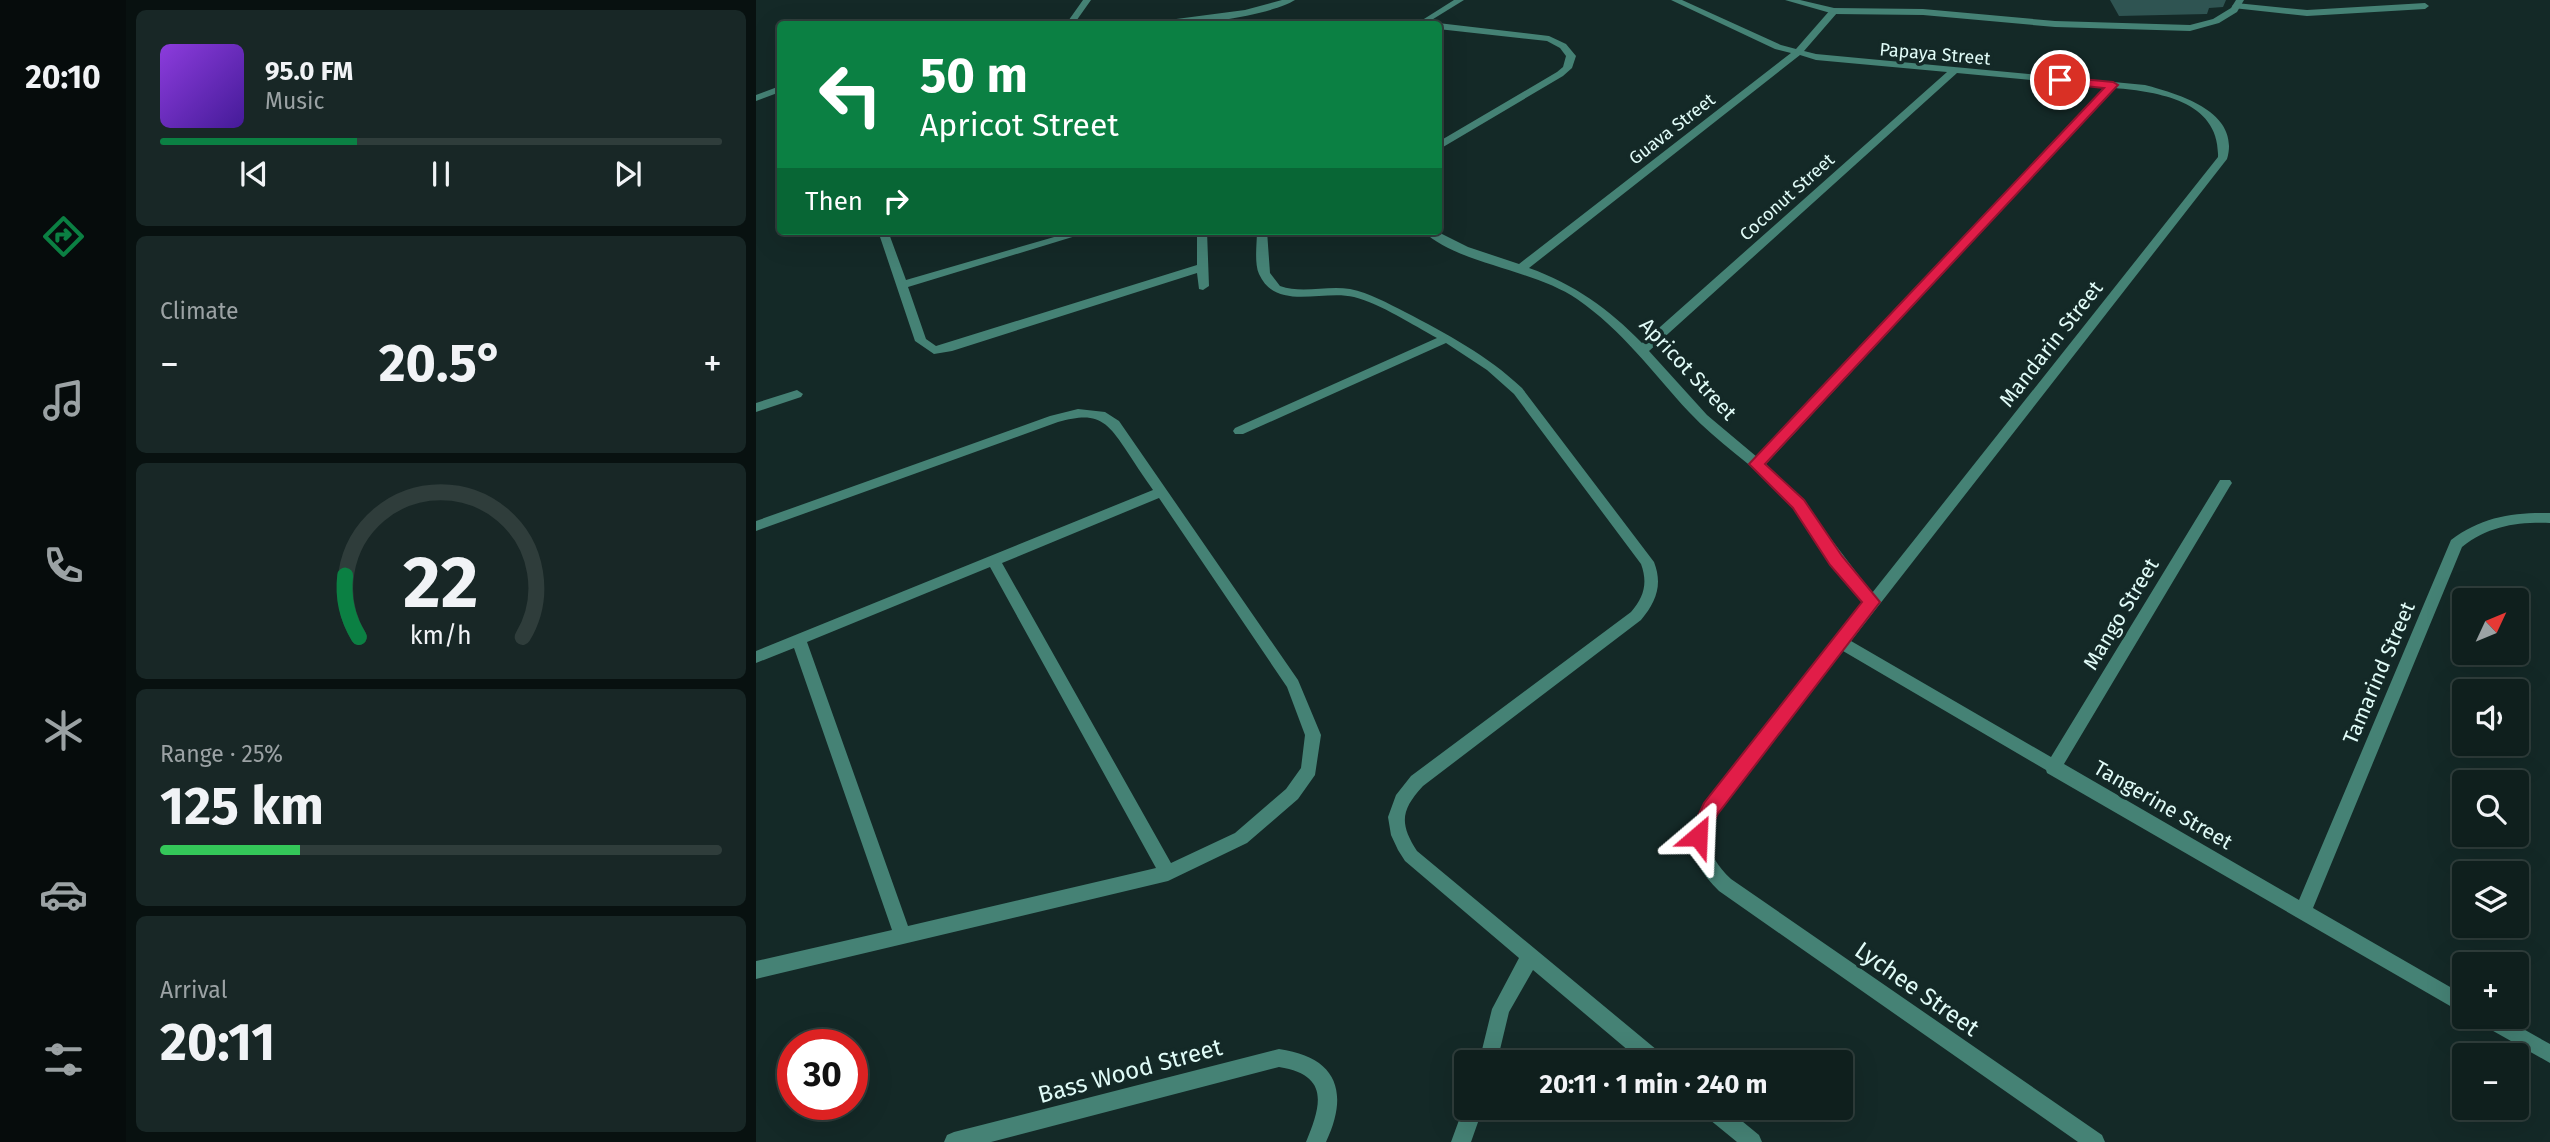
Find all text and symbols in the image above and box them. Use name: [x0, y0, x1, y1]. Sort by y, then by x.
street label: Papaya Street: [1879, 38, 1992, 70]
text: 50 m: [920, 46, 1028, 105]
icon: left: [805, 49, 896, 140]
pin: [2030, 50, 2090, 110]
text: 95.0 FM: [265, 56, 353, 87]
text: 20:10: [25, 58, 101, 96]
icon: arrive: [2041, 61, 2079, 99]
text: Music: [265, 87, 325, 115]
street label: Guava Street: [1625, 88, 1720, 169]
text: Apricot Street: [920, 106, 1119, 144]
street label: Coconut Street: [1735, 148, 1839, 245]
icon: previous: [235, 155, 273, 193]
icon: pause: [422, 155, 460, 193]
icon: next: [609, 155, 647, 193]
icon: right: [877, 182, 915, 220]
text: Then: [805, 186, 863, 217]
icon: directions: [39, 212, 88, 261]
street label: Mandarin Street: [1994, 275, 2109, 412]
text: Climate: [160, 297, 239, 325]
street label: Apricot Street: [1634, 312, 1742, 426]
text: 20.5°: [379, 332, 503, 395]
text: −: [160, 341, 179, 387]
text: +: [703, 341, 722, 387]
icon: music: [39, 376, 88, 425]
text: 22: [403, 539, 479, 626]
icon: phone: [39, 541, 88, 590]
street label: Mango Street: [2078, 553, 2165, 674]
north arrow: [2452, 588, 2529, 665]
map controls: [2452, 588, 2529, 1120]
street label: Tamarind Street: [2337, 598, 2421, 748]
text: km/h: [410, 621, 472, 651]
button: sound: [2452, 679, 2529, 756]
icon: climate: [39, 706, 88, 755]
text: Range · 25%: [160, 740, 283, 768]
street label: Tangerine Street: [2089, 755, 2237, 855]
button: search: [2452, 770, 2529, 847]
text: 125 km: [160, 775, 324, 838]
position arrow: [1661, 799, 1735, 873]
button: layers: [2452, 861, 2529, 938]
icon: car: [39, 870, 88, 919]
street label: Lychee Street: [1850, 936, 1985, 1042]
button: +: [2452, 952, 2529, 1029]
text: Arrival: [160, 976, 227, 1004]
text: 20:11: [160, 1011, 275, 1074]
speed limit sign: 30: [777, 1029, 868, 1120]
street label: Bass Wood Street: [1035, 1033, 1225, 1109]
icon: filters: [39, 1035, 88, 1084]
button: −: [2452, 1043, 2529, 1120]
text: 20:11 · 1 min · 240 m: [1539, 1069, 1768, 1100]

